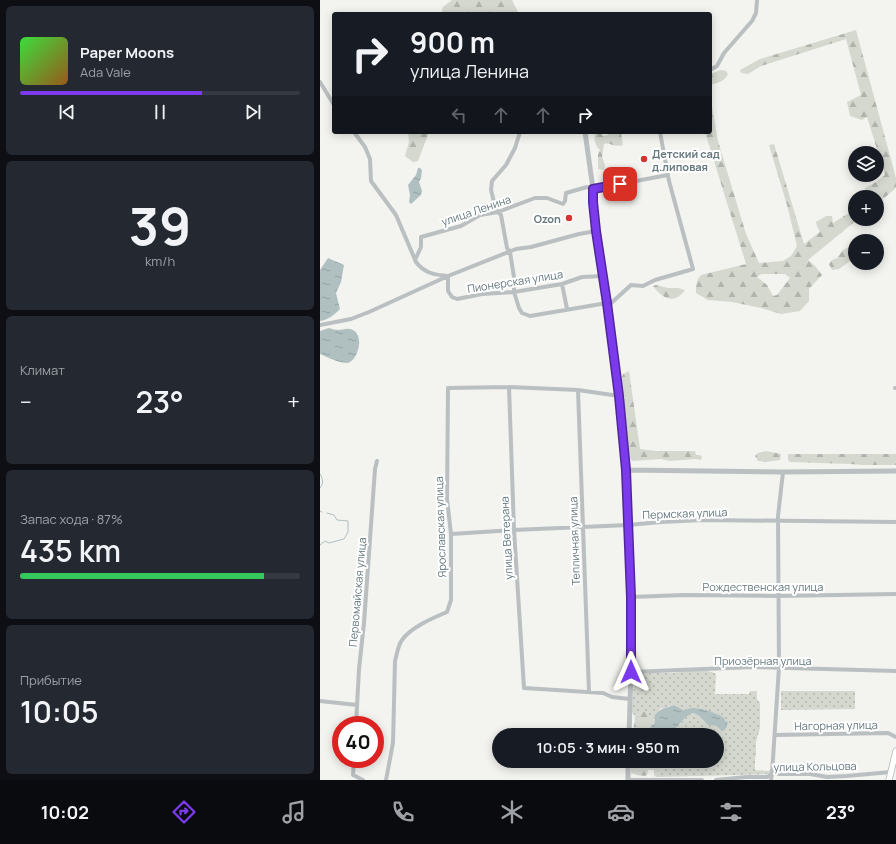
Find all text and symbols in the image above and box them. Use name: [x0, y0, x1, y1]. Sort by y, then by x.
text: 900 m: [410, 23, 495, 61]
icon: right: [344, 28, 396, 80]
text: Paper Moons: [80, 42, 174, 63]
text: улица Ленина: [410, 59, 529, 83]
text: Ada Vale: [80, 63, 131, 81]
icon: previous: [56, 101, 78, 123]
icon: pause: [149, 101, 171, 123]
icon: next: [242, 101, 264, 123]
icon: left: [448, 104, 470, 126]
icon: ahead: [490, 104, 512, 126]
icon: ahead: [532, 104, 554, 126]
icon: right: [574, 104, 596, 126]
place label: Детский сад д.липовая: [652, 146, 720, 174]
map controls: [848, 146, 884, 270]
button: layers: [848, 146, 884, 182]
marker: Детский сад д.липовая: [639, 154, 649, 164]
pin: [603, 167, 637, 201]
icon: arrive: [609, 173, 631, 195]
text: 39: [129, 190, 191, 261]
button: +: [848, 190, 884, 226]
street label: улица Ленина: [439, 191, 513, 229]
place label: Ozon: [534, 211, 561, 226]
marker: Ozon: [564, 213, 574, 223]
button: −: [848, 234, 884, 270]
text: km/h: [145, 252, 175, 270]
street label: Пионерская улица: [466, 266, 564, 296]
text: Климат: [20, 361, 65, 379]
text: 23°: [135, 381, 184, 422]
text: −: [20, 387, 32, 417]
text: +: [287, 387, 300, 417]
street label: Ярославская улица: [431, 476, 449, 578]
street label: улица Ветерана: [496, 496, 516, 580]
street label: Тепличная улица: [565, 496, 583, 586]
street label: Пермская улица: [642, 504, 728, 522]
text: Запас хода · 87%: [20, 510, 123, 528]
text: 435 km: [20, 530, 121, 571]
street label: Первомайская улица: [345, 537, 369, 647]
street label: Рождественская улица: [703, 579, 823, 594]
position arrow: [610, 651, 652, 693]
street label: Приозёрная улица: [714, 653, 812, 668]
text: Прибытие: [20, 671, 82, 689]
text: 10:05: [20, 691, 99, 732]
speed limit sign: 40: [332, 716, 384, 768]
street label: Нагорная улица: [794, 717, 878, 733]
text: 10:05 · 3 мин · 950 m: [536, 737, 680, 758]
street label: улица Кольцова: [773, 758, 857, 774]
icon: directions: [170, 798, 198, 826]
icon: music: [280, 798, 308, 826]
icon: phone: [389, 798, 417, 826]
icon: climate: [498, 798, 526, 826]
icon: car: [607, 798, 635, 826]
icon: filters: [717, 798, 745, 826]
text: 10:02: [41, 800, 89, 824]
text: 23°: [826, 800, 855, 824]

